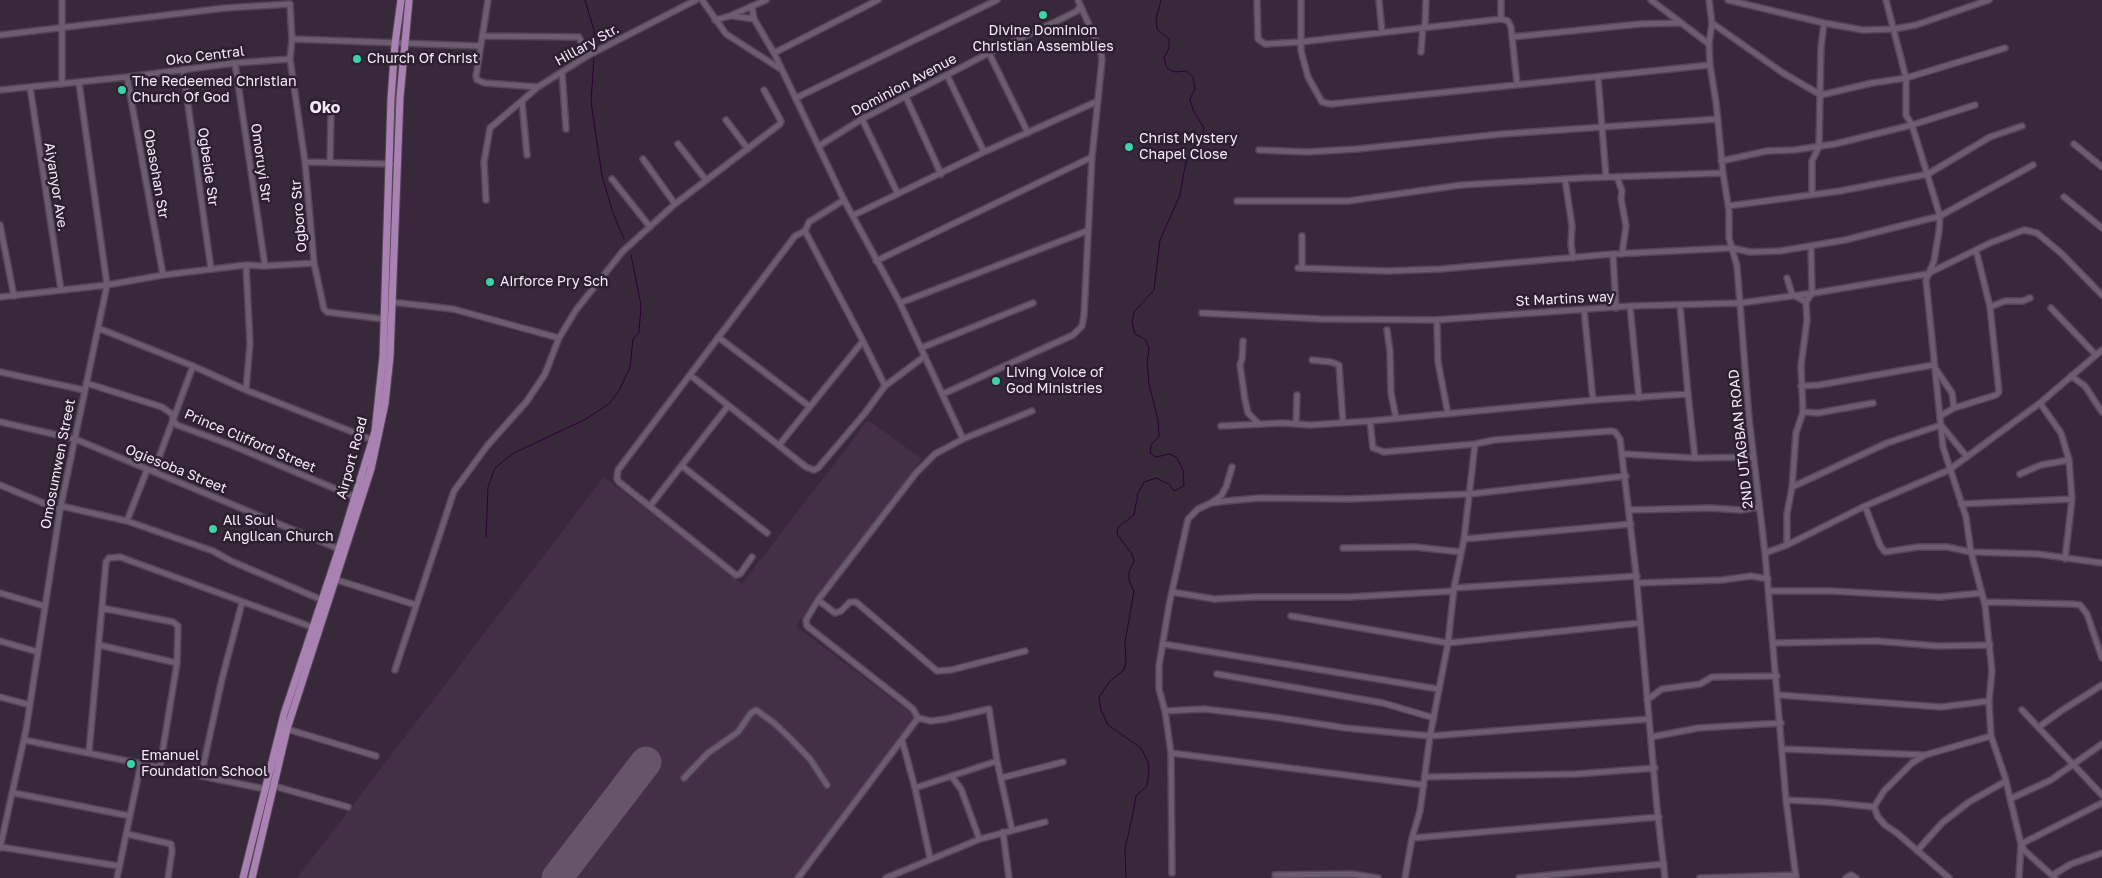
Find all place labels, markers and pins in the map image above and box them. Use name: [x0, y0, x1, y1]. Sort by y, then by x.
marker: Divine Dominion Christian Assemblies: [1037, 9, 1049, 21]
place label: Divine Dominion Christian Assemblies: [972, 23, 1114, 56]
place label: Church Of Christ: [367, 51, 478, 67]
marker: Church Of Christ: [351, 53, 363, 65]
place label: The Redeemed Christian Church Of God: [132, 74, 297, 106]
marker: The Redeemed Christian Church Of God: [116, 84, 128, 96]
place label: Christ Mystery Chapel Close: [1139, 131, 1238, 164]
marker: Christ Mystery Chapel Close: [1123, 141, 1135, 153]
place label: Airforce Pry Sch: [500, 274, 608, 290]
marker: Airforce Pry Sch: [484, 276, 496, 288]
place label: Living Voice of God Ministries: [1006, 365, 1103, 398]
marker: Living Voice of God Ministries: [990, 375, 1002, 387]
place label: All Soul Anglican Church: [223, 513, 334, 546]
marker: All Soul Anglican Church: [207, 523, 219, 535]
place label: Emanuel Foundation School: [141, 748, 267, 780]
marker: Emanuel Foundation School: [125, 758, 137, 770]

